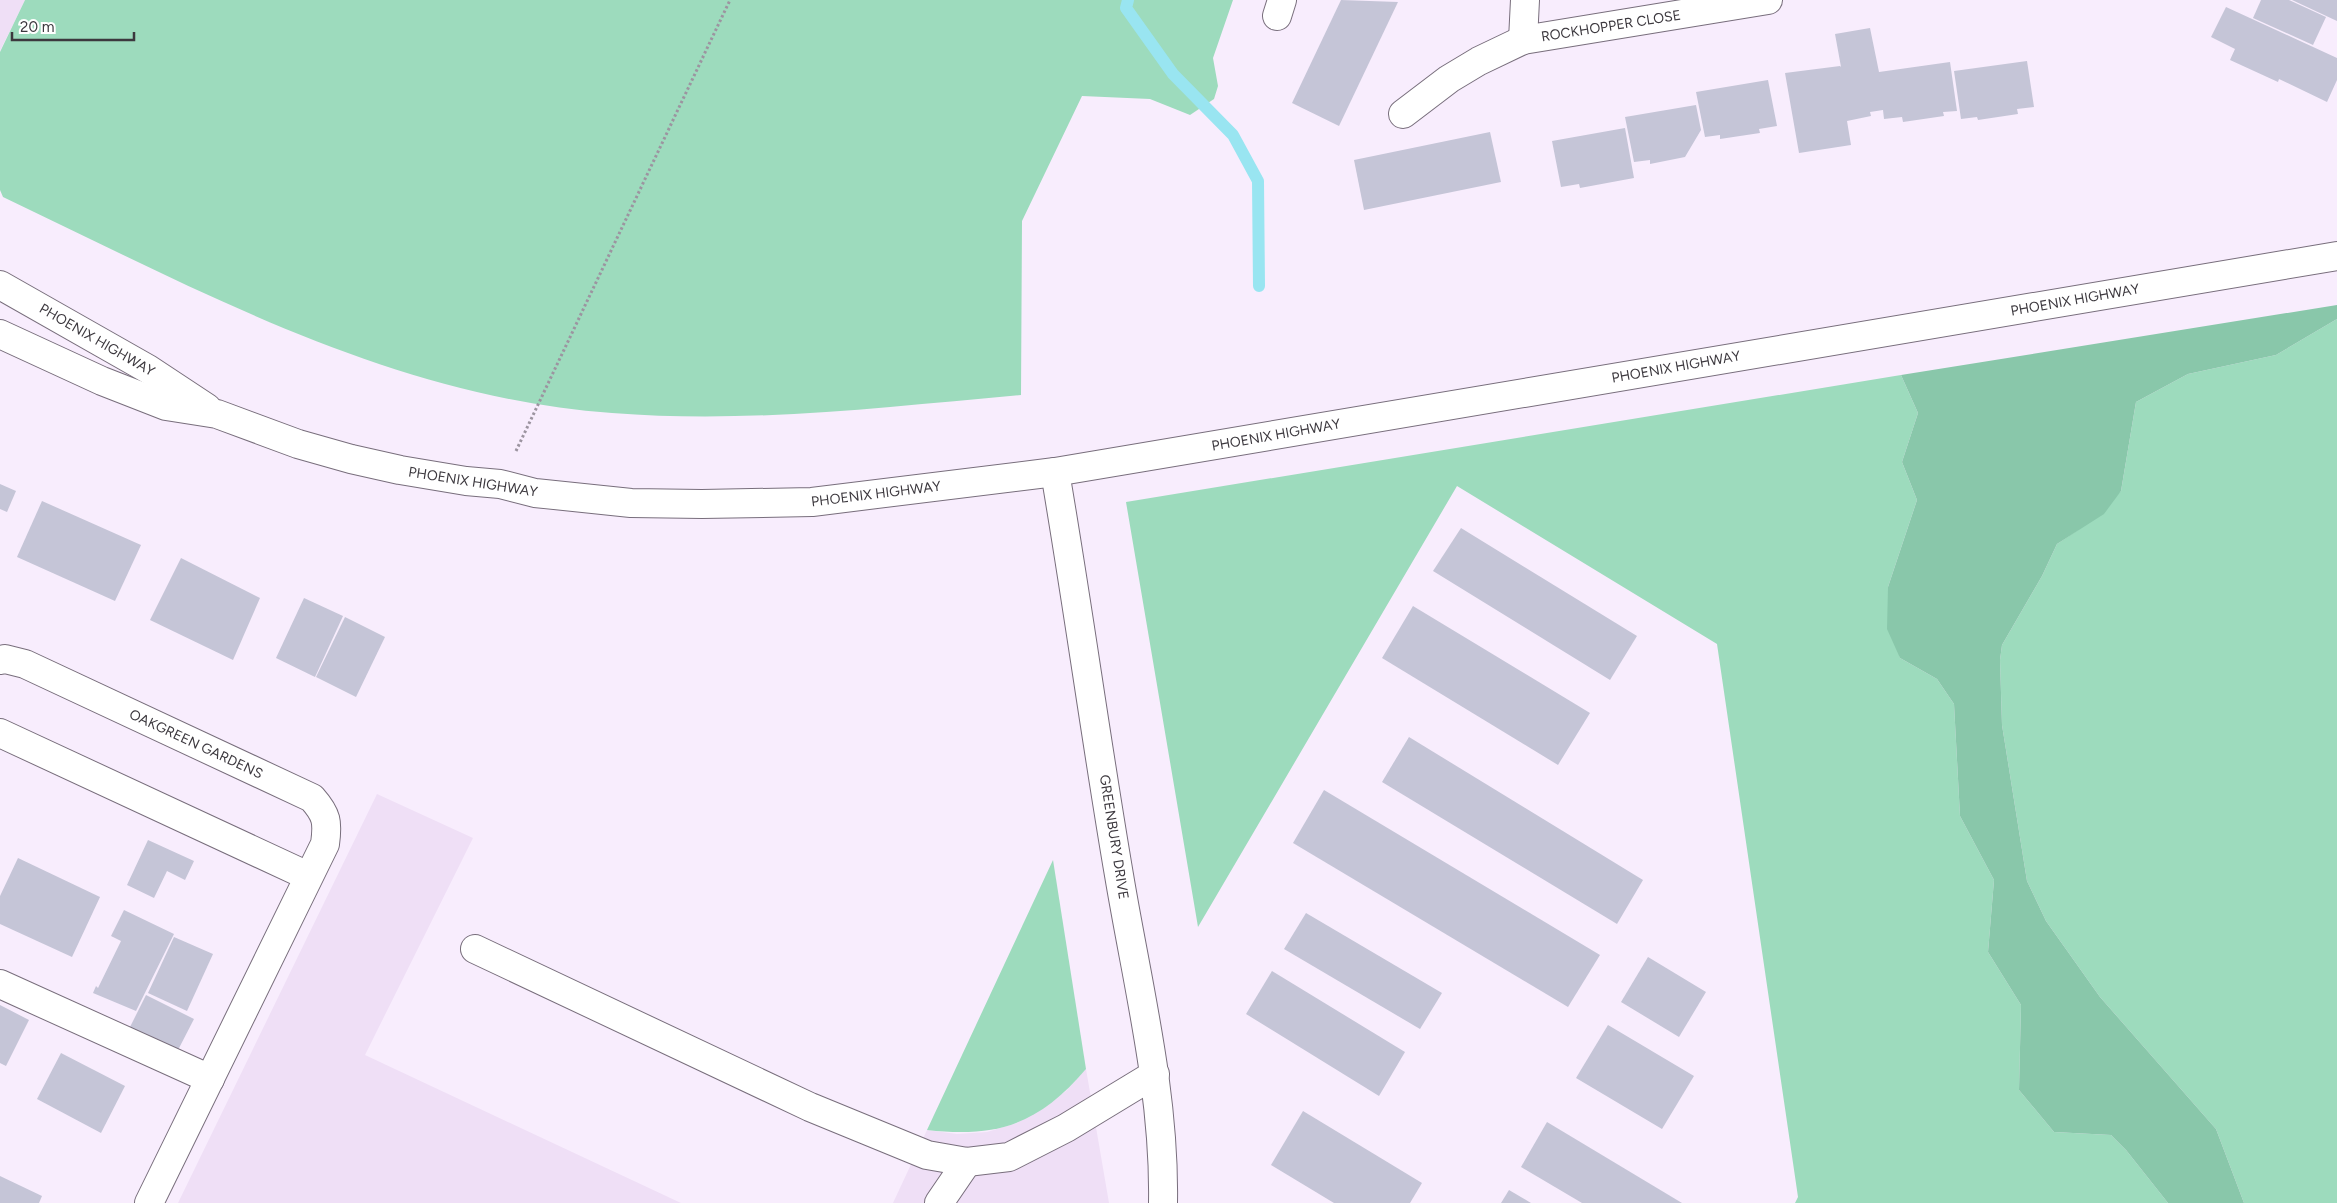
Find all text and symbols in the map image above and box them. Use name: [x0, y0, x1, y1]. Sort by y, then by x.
street label: ROCKHOPPER CLOSE: [1540, 7, 1682, 45]
scale bar: [12, 10, 135, 42]
text: 20 m: [20, 18, 54, 36]
street label: PHOENIX HIGHWAY: [2009, 280, 2141, 320]
street label: PHOENIX HIGHWAY: [36, 300, 158, 380]
street label: PHOENIX HIGHWAY: [1610, 347, 1742, 387]
street label: PHOENIX HIGHWAY: [1210, 415, 1342, 455]
street label: PHOENIX HIGHWAY: [407, 463, 539, 501]
street label: PHOENIX HIGHWAY: [810, 478, 942, 510]
street label: OAKGREEN GARDENS: [127, 706, 265, 782]
street label: GREENBURY DRIVE: [1096, 773, 1132, 901]

